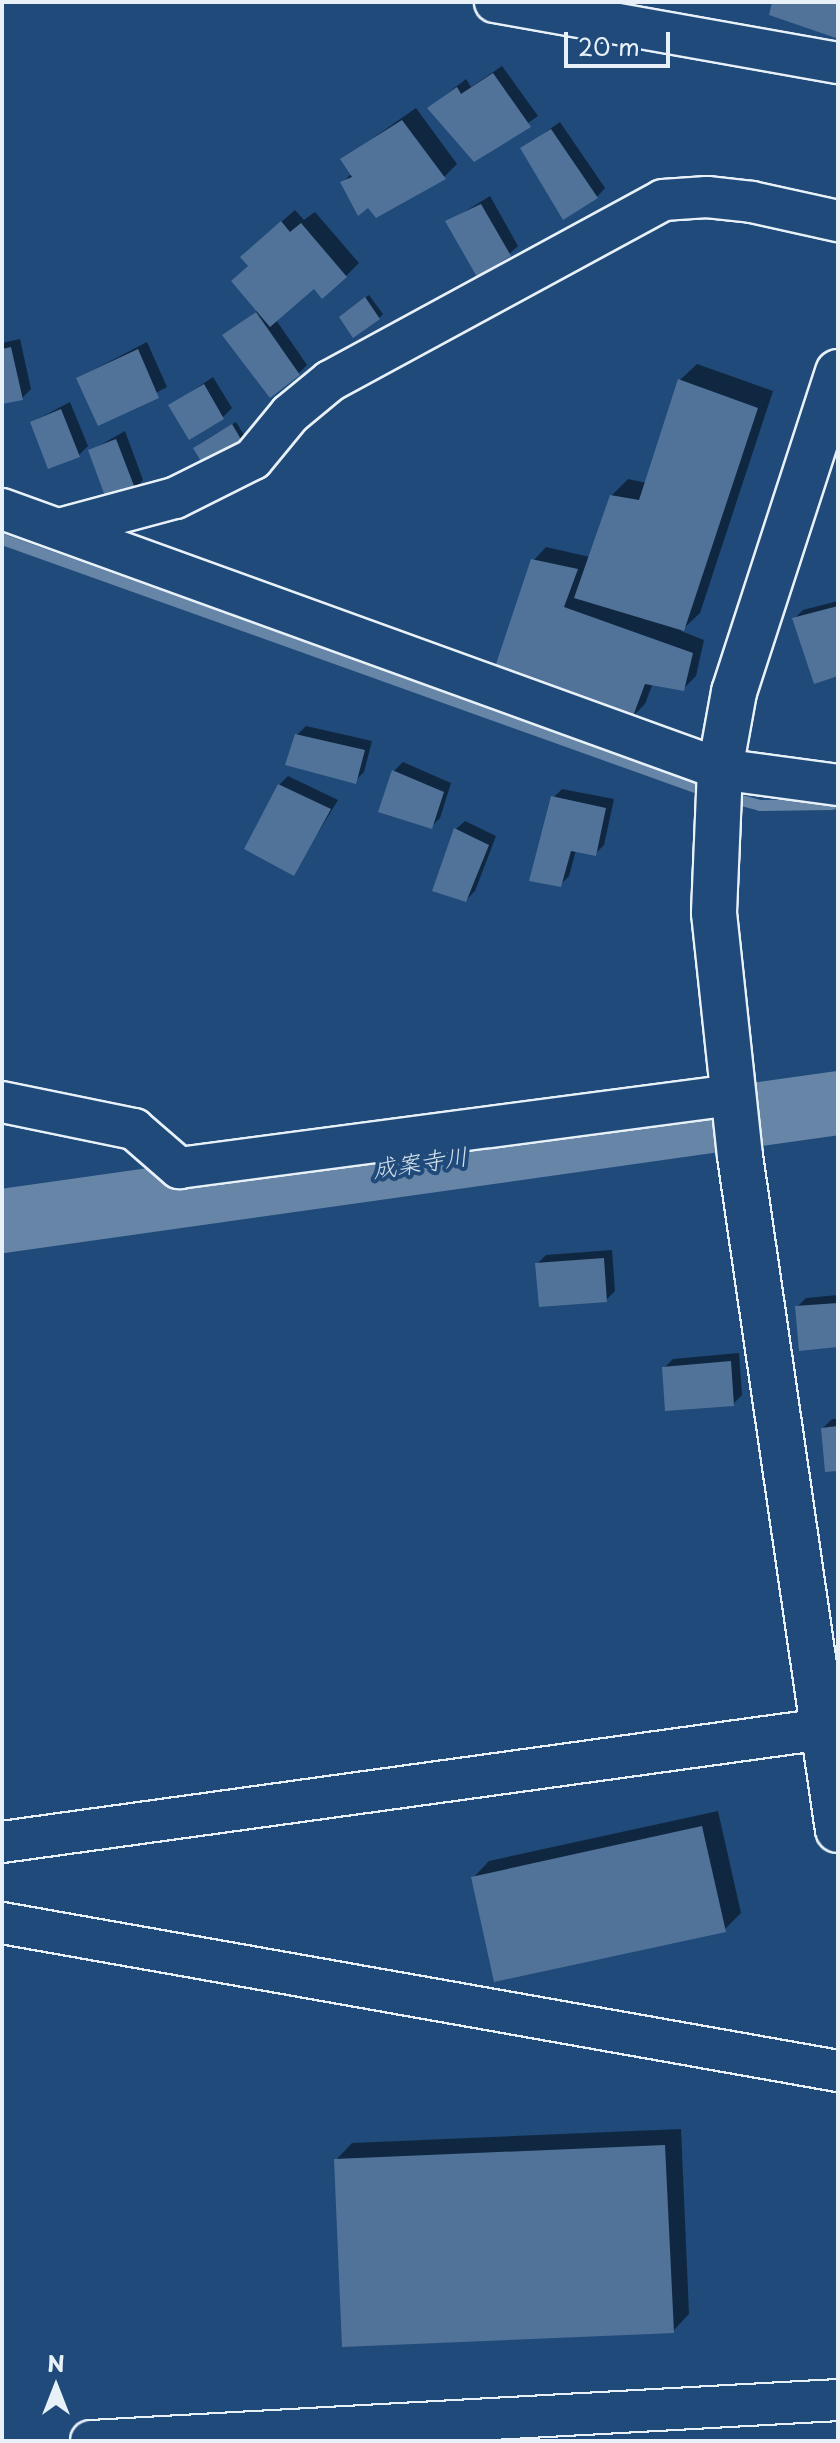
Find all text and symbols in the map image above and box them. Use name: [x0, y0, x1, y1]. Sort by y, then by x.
scale bar: [568, 16, 674, 66]
text: 20 m: [578, 28, 640, 64]
water label: 成案寺川: [370, 1141, 470, 1183]
text: N: [47, 2346, 65, 2379]
north arrow: [16, 2347, 96, 2427]

